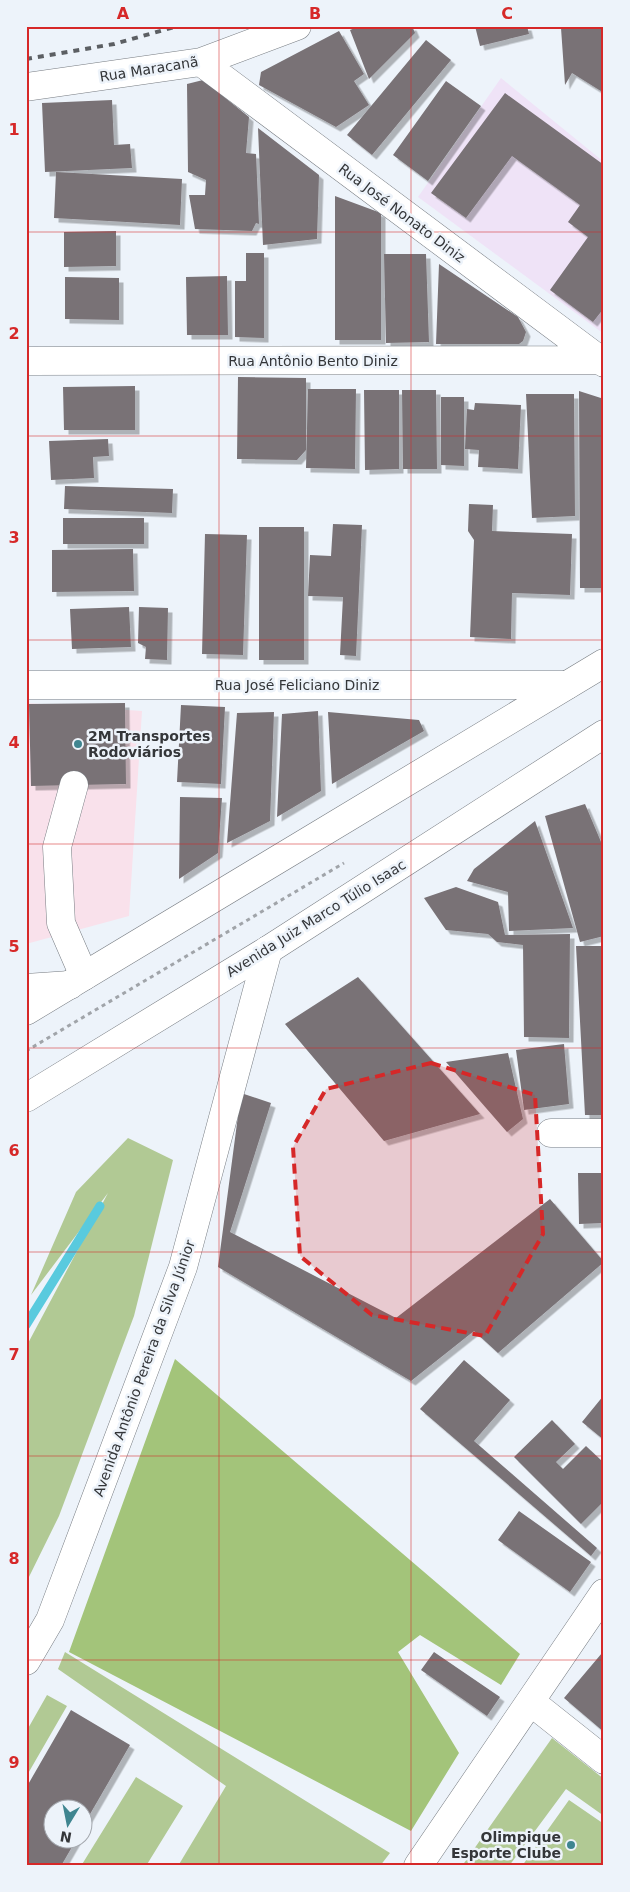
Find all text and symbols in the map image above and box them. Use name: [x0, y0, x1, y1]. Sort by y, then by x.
text: A: [117, 4, 130, 23]
text: B: [309, 4, 321, 23]
text: C: [501, 4, 513, 23]
street label: Rua Maracanã: [98, 53, 200, 85]
text: 1: [8, 120, 20, 139]
street label: Rua José Nonato Diniz: [336, 160, 468, 266]
text: 2: [8, 324, 20, 343]
street label: Rua Antônio Bento Diniz: [228, 353, 398, 369]
text: 3: [8, 528, 20, 547]
street label: Rua José Feliciano Diniz: [215, 677, 379, 693]
place label: 2M Transportes Rodoviários: [88, 728, 210, 760]
text: 4: [8, 733, 20, 752]
marker: 2M Transportes Rodoviários: [72, 738, 84, 750]
street label: Avenida Juiz Marco Túlio Isaac: [223, 856, 409, 980]
text: 5: [8, 937, 20, 956]
text: 6: [8, 1141, 20, 1160]
street label: Avenida Antônio Pereira da Silva Júnior: [90, 1237, 198, 1498]
text: 7: [8, 1345, 20, 1364]
text: 8: [8, 1549, 20, 1568]
text: 9: [8, 1753, 20, 1772]
north arrow: [42, 1800, 92, 1850]
text: N: [59, 1828, 73, 1846]
place label: Olimpique Esporte Clube: [451, 1829, 561, 1861]
marker: Olimpique Esporte Clube: [565, 1839, 577, 1851]

